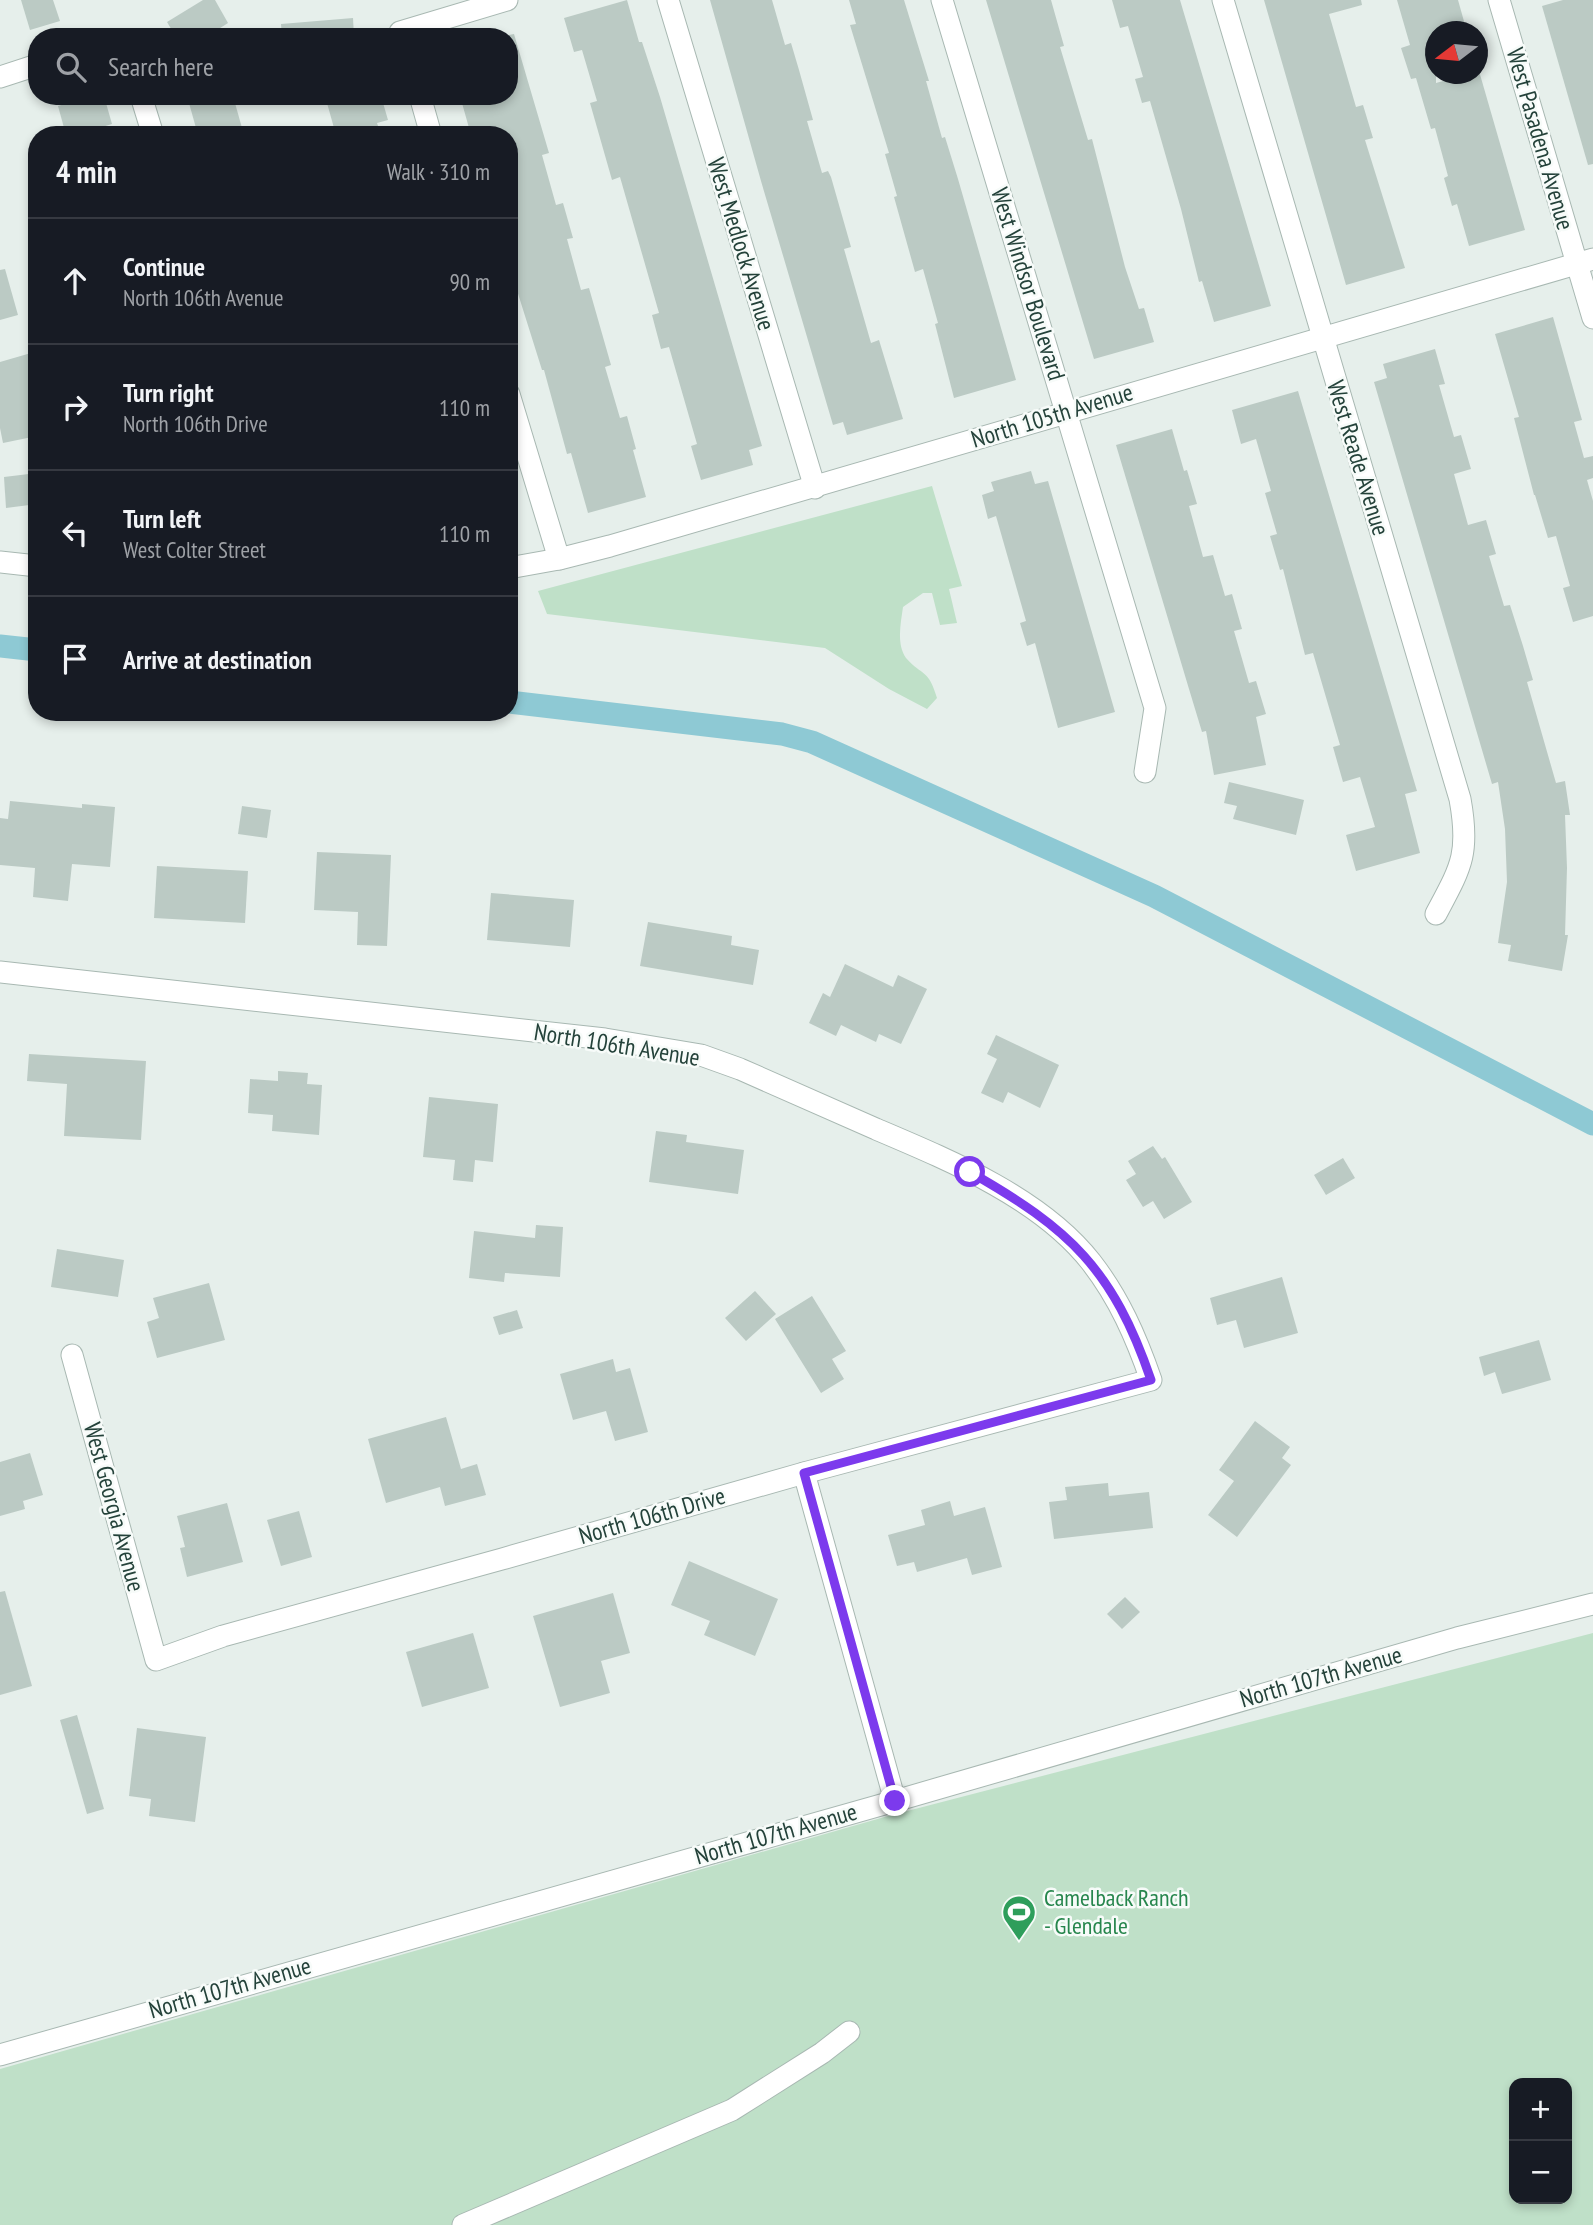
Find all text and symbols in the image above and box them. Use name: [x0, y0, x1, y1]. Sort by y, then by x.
north arrow: [1425, 21, 1488, 84]
search box: [28, 28, 518, 105]
street label: West Pasadena Avenue: [1500, 44, 1581, 234]
icon: search: [52, 48, 90, 86]
text: Search here: [108, 50, 214, 83]
text: 4 min: [56, 152, 117, 191]
street label: West Medlock Avenue: [700, 154, 782, 334]
text: Walk · 310 m: [387, 157, 490, 186]
street label: West Windsor Boulevard: [984, 184, 1073, 384]
text: Continue: [123, 250, 205, 283]
icon: ahead: [56, 262, 94, 300]
text: 90 m: [449, 267, 490, 296]
text: North 106th Avenue: [123, 283, 283, 312]
text: Turn right: [123, 376, 214, 409]
street label: North 105th Avenue: [967, 376, 1136, 455]
street label: West Reade Avenue: [1320, 377, 1397, 539]
icon: right: [56, 388, 94, 426]
text: 110 m: [439, 393, 490, 422]
text: North 106th Drive: [123, 409, 268, 438]
text: Turn left: [123, 502, 201, 535]
icon: left: [56, 514, 94, 552]
text: 110 m: [439, 519, 490, 548]
text: West Colter Street: [123, 535, 266, 564]
icon: arrive: [56, 640, 94, 678]
text: Arrive at destination: [123, 643, 312, 676]
street label: North 106th Avenue: [532, 1016, 702, 1073]
route start: [954, 1156, 985, 1187]
street label: West Georgia Avenue: [77, 1419, 152, 1595]
street label: North 106th Drive: [575, 1480, 729, 1551]
street label: North 107th Avenue: [1236, 1639, 1405, 1714]
route end: [879, 1785, 910, 1816]
street label: North 107th Avenue: [691, 1796, 860, 1871]
place label: Camelback Ranch - Glendale: [1044, 1882, 1189, 1941]
sports icon: Camelback Ranch - Glendale: [1000, 1893, 1038, 1942]
street label: North 107th Avenue: [145, 1950, 314, 2025]
map controls: [1509, 2078, 1572, 2204]
button: +: [1509, 2078, 1572, 2141]
button: −: [1509, 2141, 1572, 2204]

